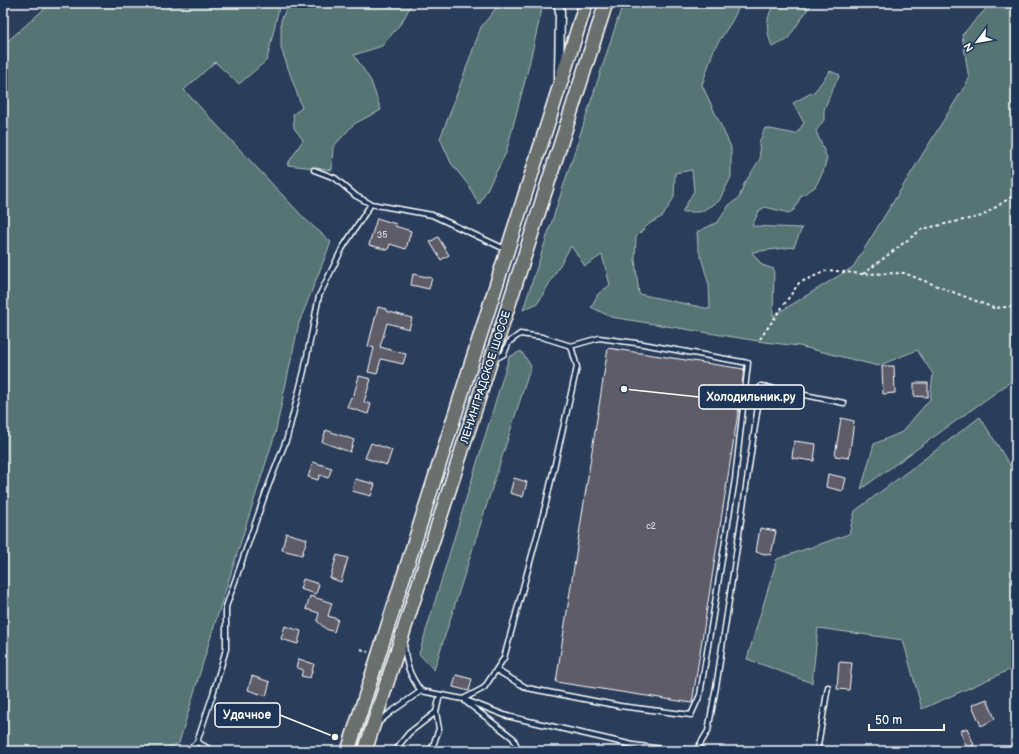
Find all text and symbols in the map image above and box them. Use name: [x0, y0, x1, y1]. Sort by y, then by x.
north arrow: [957, 22, 997, 62]
text: N: [961, 40, 977, 54]
house number: 35: [377, 230, 387, 241]
street label: ЛЕНИНГРАДСКОЕ ШОССЕ: [458, 309, 513, 446]
callout: Холодильник.ру: [699, 385, 804, 409]
text: Холодильник.ру: [705, 390, 796, 405]
house number: с2: [646, 521, 657, 532]
callout: Удачное: [215, 703, 280, 727]
scale bar: [869, 706, 944, 732]
text: Удачное: [223, 708, 271, 723]
text: 50 m: [875, 713, 902, 728]

